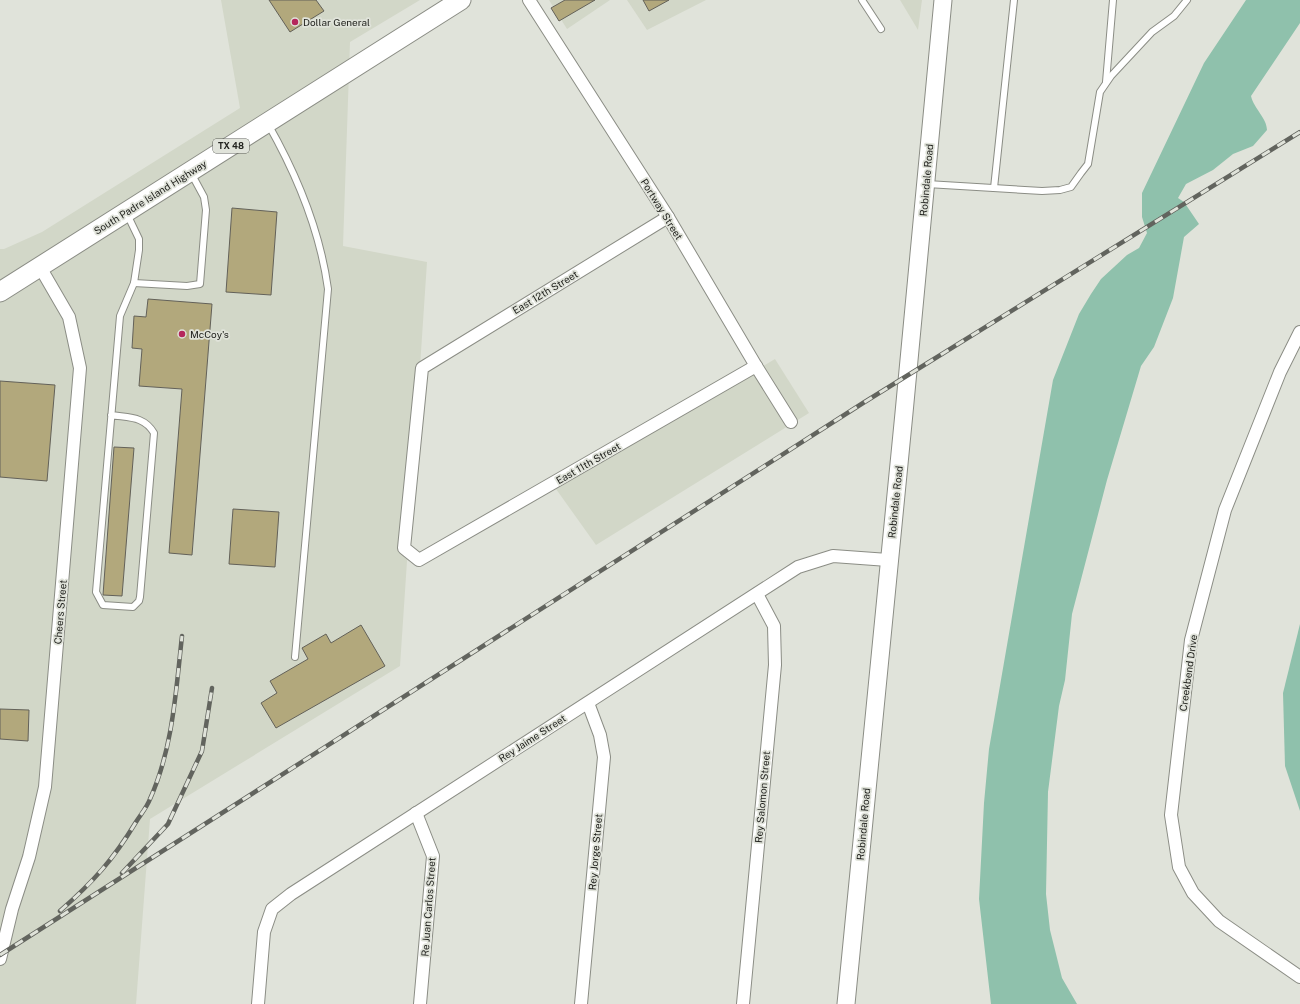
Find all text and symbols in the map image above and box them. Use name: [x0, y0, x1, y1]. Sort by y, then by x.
place label: Dollar General: [303, 16, 370, 28]
marker: Dollar General: [290, 17, 300, 27]
road number: TX 48: [213, 139, 249, 153]
street label: Robindale Road: [917, 143, 935, 217]
street label: South Padre Island Highway: [91, 157, 209, 237]
street label: Portway Street: [638, 176, 686, 242]
street label: East 12th Street: [510, 268, 580, 316]
place label: McCoy's: [190, 328, 229, 340]
marker: McCoy's: [177, 329, 187, 339]
street label: East 11th Street: [554, 440, 622, 486]
street label: Robindale Road: [885, 465, 905, 539]
street label: Cheers Street: [51, 579, 69, 645]
street label: Creekbend Drive: [1177, 634, 1199, 712]
street label: Rey Jaime Street: [496, 712, 568, 764]
street label: Rey Salomon Street: [752, 750, 772, 843]
street label: Robindale Road: [854, 787, 872, 861]
street label: Rey Jorge Street: [586, 813, 604, 891]
street label: Re Juan Carlos Street: [419, 857, 437, 957]

